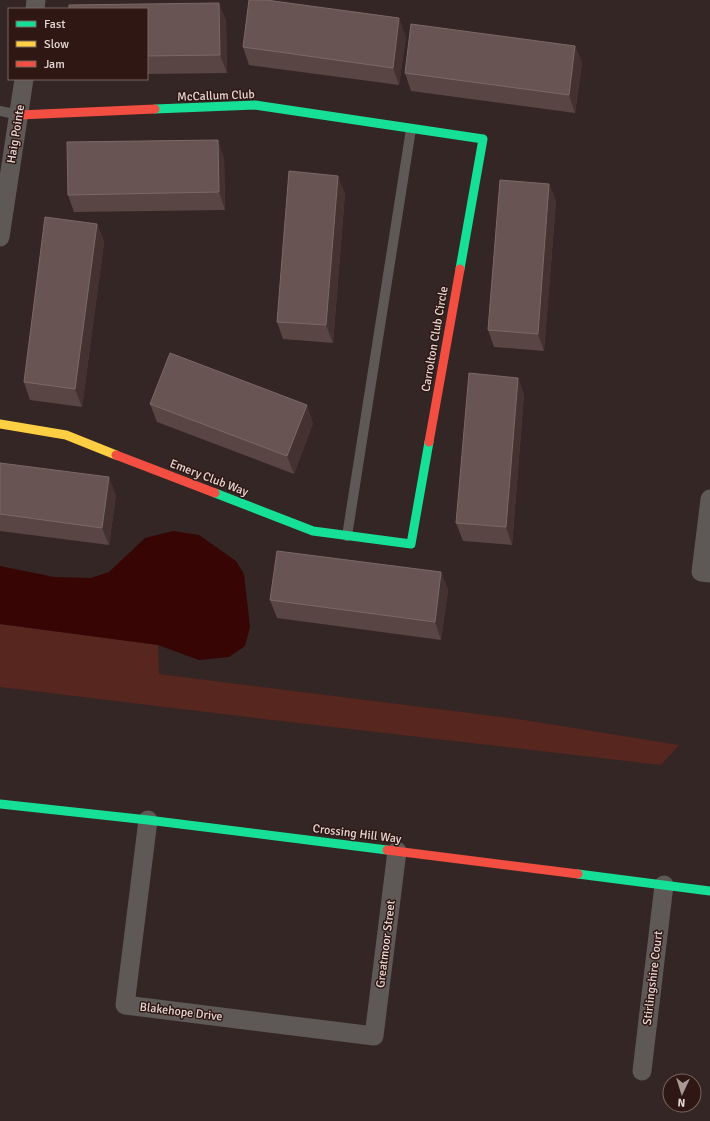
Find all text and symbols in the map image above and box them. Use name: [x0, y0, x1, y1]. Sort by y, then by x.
legend: [8, 8, 148, 80]
text: Fast: [44, 17, 65, 32]
text: Slow: [44, 37, 69, 52]
text: Jam: [44, 57, 65, 72]
street label: McCallum Club: [177, 87, 255, 105]
street label: Haig Pointe: [4, 104, 28, 164]
street label: Carrolton Club Circle: [418, 285, 452, 393]
street label: Emery Club Way: [168, 456, 251, 500]
street label: Crossing Hill Way: [312, 821, 403, 847]
street label: Greatmoor Street: [373, 899, 399, 989]
street label: Stirlingshire Court: [640, 930, 666, 1026]
street label: Blakehope Drive: [139, 999, 223, 1025]
north arrow: [662, 1073, 702, 1113]
text: N: [677, 1096, 686, 1109]

